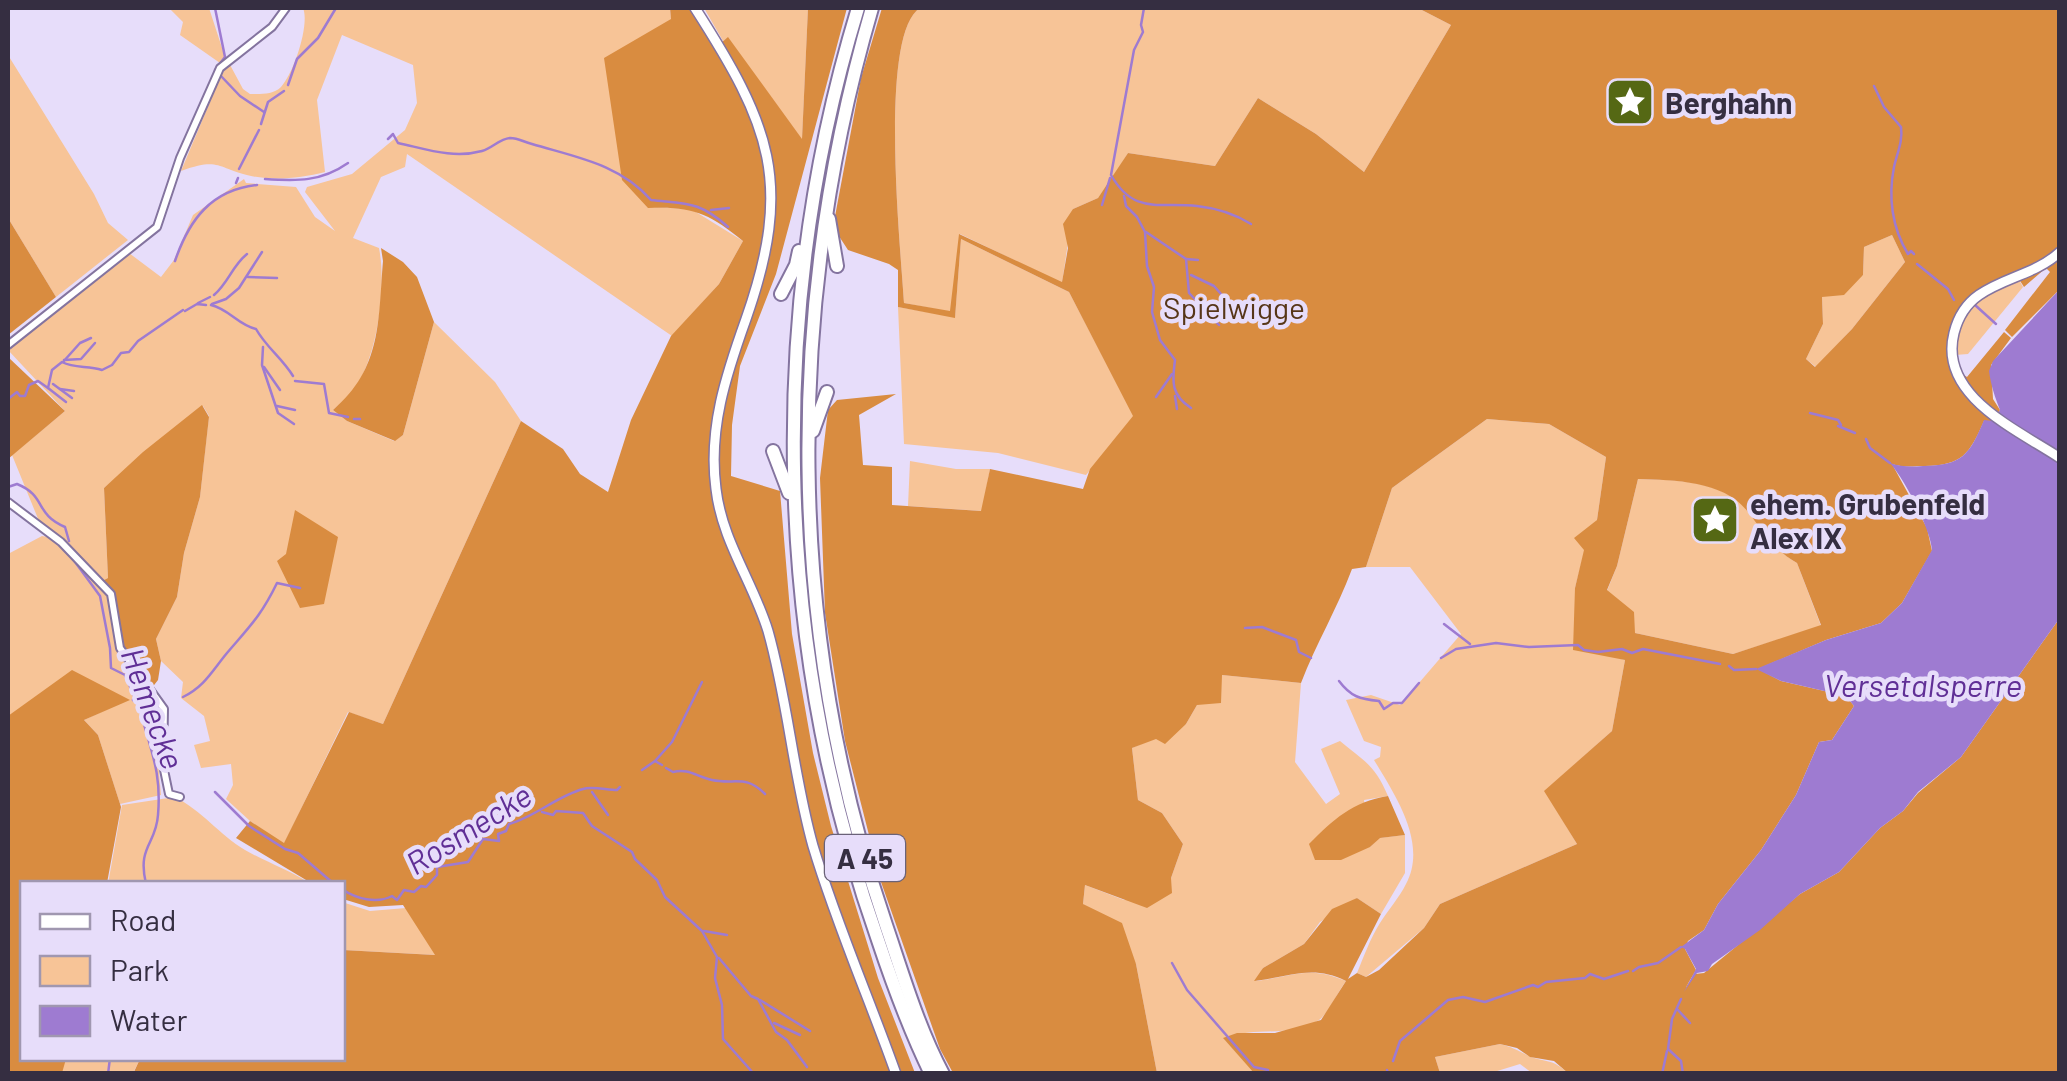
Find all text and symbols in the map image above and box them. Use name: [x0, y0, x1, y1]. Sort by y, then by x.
place icon: Berghahn: [1604, 76, 1656, 128]
place label: Berghahn: [1665, 84, 1793, 120]
park label: Spielwigge: [1163, 289, 1305, 325]
place label: ehem. Grubenfeld Alex IX: [1750, 485, 1985, 555]
place icon: ehem. Grubenfeld Alex IX: [1689, 494, 1741, 546]
water label: Hemecke: [115, 642, 193, 774]
water label: Versetalsperre: [1824, 665, 2022, 703]
water label: Rosmecke: [398, 775, 538, 881]
road number: A 45: [825, 835, 905, 881]
legend: [20, 881, 345, 1061]
text: Road: [110, 901, 176, 937]
text: Park: [110, 951, 169, 987]
text: Water: [110, 1001, 188, 1037]

